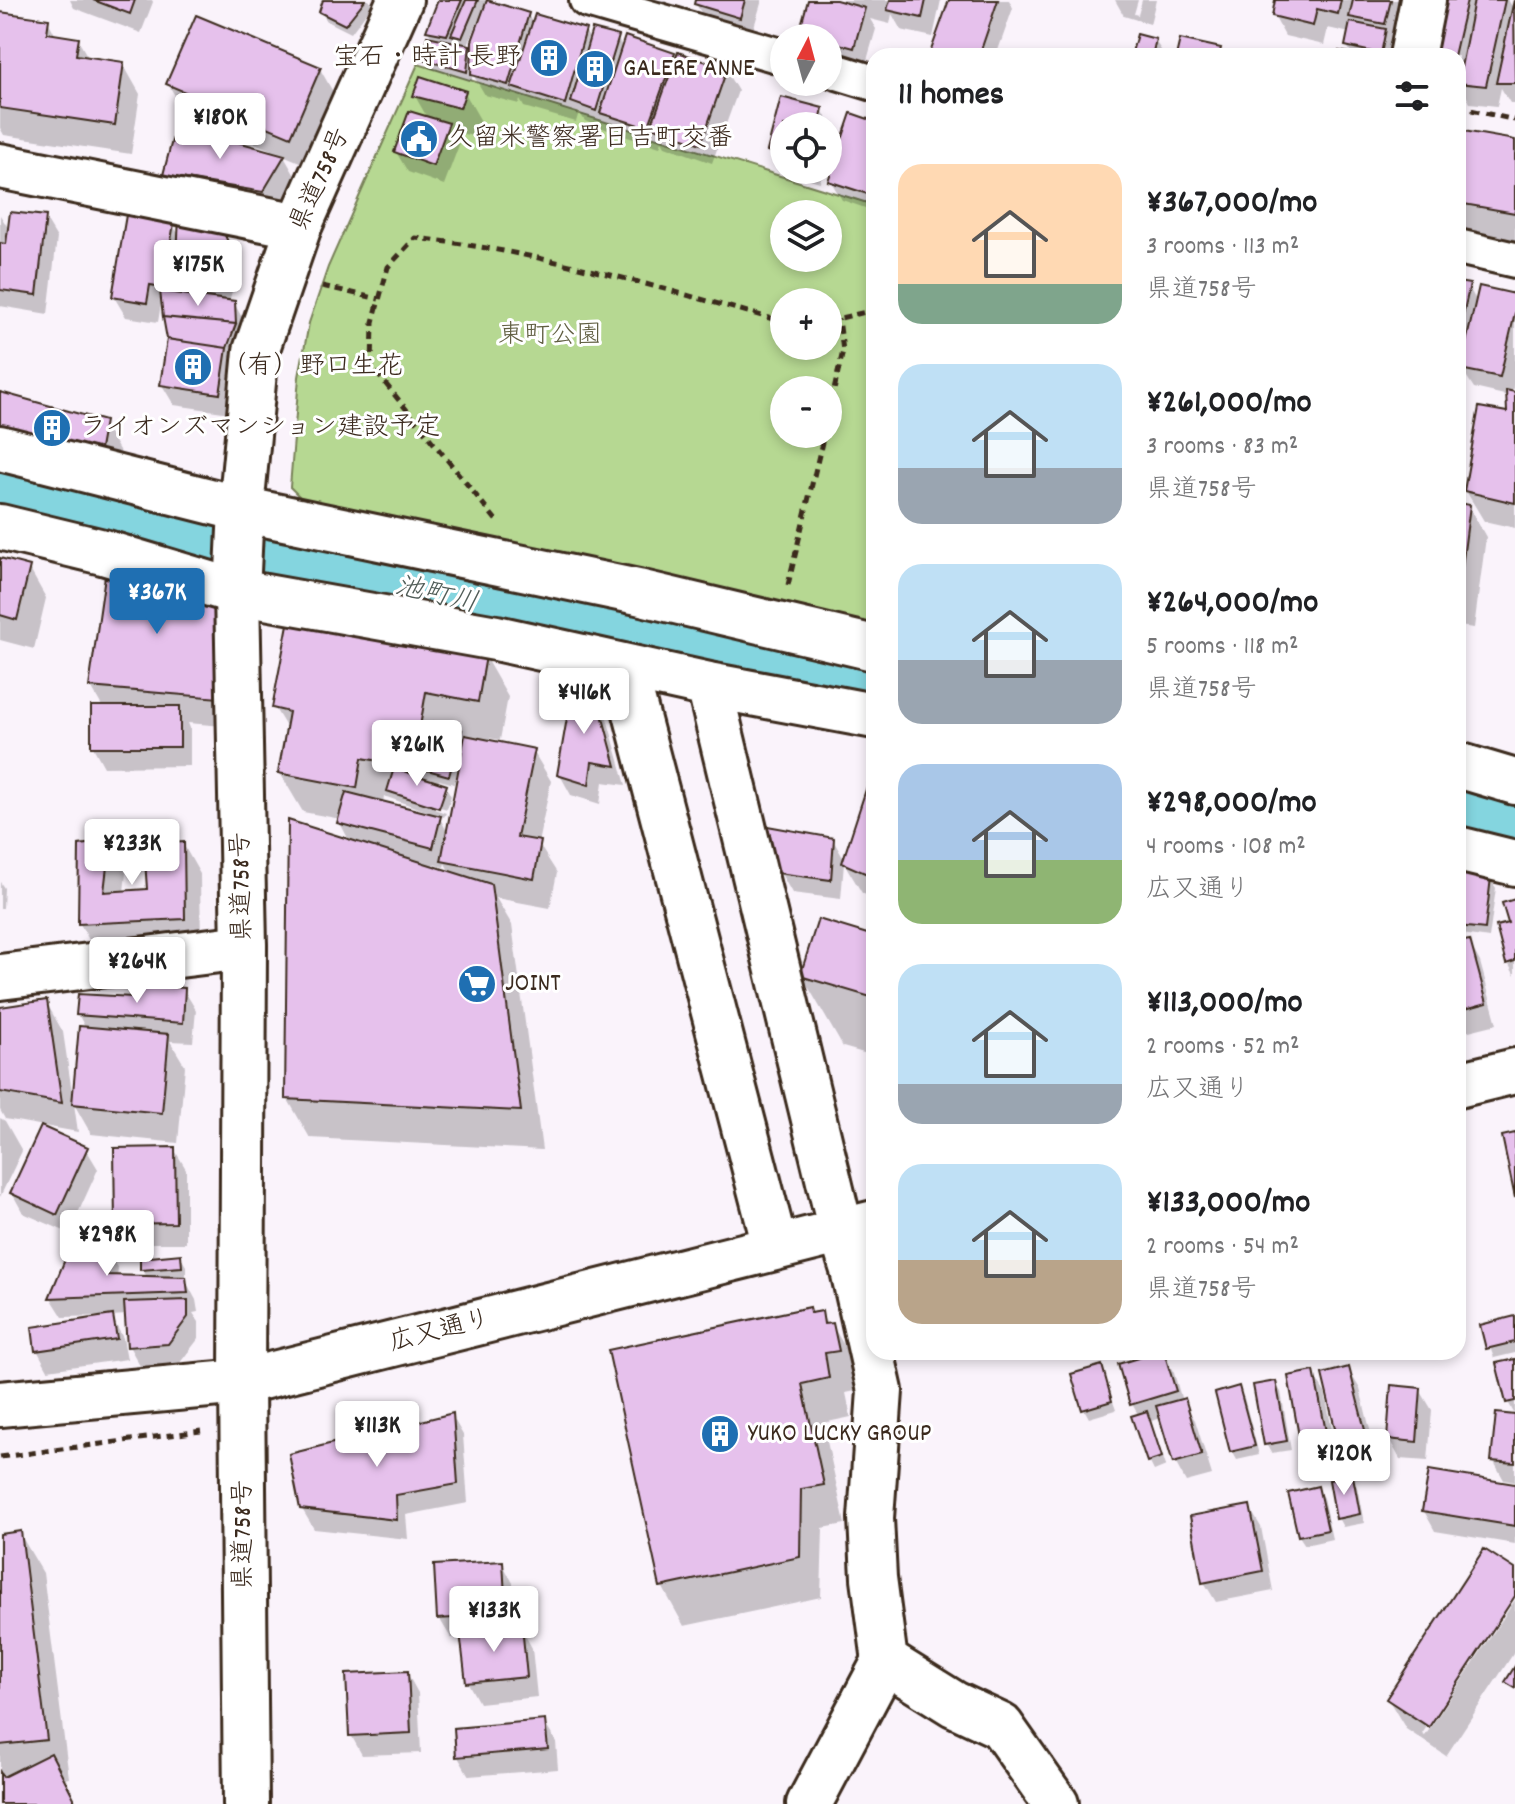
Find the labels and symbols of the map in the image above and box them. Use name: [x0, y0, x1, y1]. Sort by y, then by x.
north arrow: [770, 24, 842, 96]
building icon: 宝石・時計 長野: [528, 37, 570, 79]
place label: 宝石・時計 長野: [333, 40, 521, 77]
building icon: GALERE ANNE: [574, 48, 616, 90]
place label: GALERE ANNE: [623, 51, 755, 88]
pin: ¥180K: [164, 93, 276, 161]
public building icon: 久留米警察署日吉町交番: [398, 118, 440, 160]
place label: 久留米警察署日吉町交番: [447, 121, 733, 158]
street label: 県道758号: [282, 122, 360, 238]
pin: ¥175K: [142, 240, 254, 308]
park label: 東町公園: [498, 318, 602, 355]
building icon: （有）野口生花: [172, 346, 214, 388]
place label: （有）野口生花: [221, 349, 403, 386]
building icon: ライオンズマンション建設予定: [31, 407, 73, 449]
place label: ライオンズマンション建設予定: [80, 410, 441, 447]
pin: ¥367K: [101, 568, 213, 636]
water label: 池町川: [391, 568, 481, 626]
pin: ¥416K: [528, 668, 640, 736]
pin: ¥261K: [361, 720, 473, 788]
pin: ¥233K: [76, 819, 188, 887]
street label: 県道758号: [224, 831, 262, 943]
pin: ¥264K: [81, 937, 193, 1005]
supermarket icon: JOINT: [456, 963, 498, 1005]
place label: JOINT: [505, 966, 561, 1003]
pin: ¥298K: [51, 1210, 163, 1278]
street label: 広又通り: [385, 1301, 495, 1363]
pin: ¥113K: [321, 1401, 433, 1469]
building icon: YUKO LUCKY GROUP: [699, 1413, 741, 1455]
place label: YUKO LUCKY GROUP: [748, 1416, 931, 1453]
pin: ¥120K: [1288, 1429, 1400, 1497]
street label: 県道758号: [226, 1480, 263, 1590]
pin: ¥133K: [438, 1586, 550, 1654]

